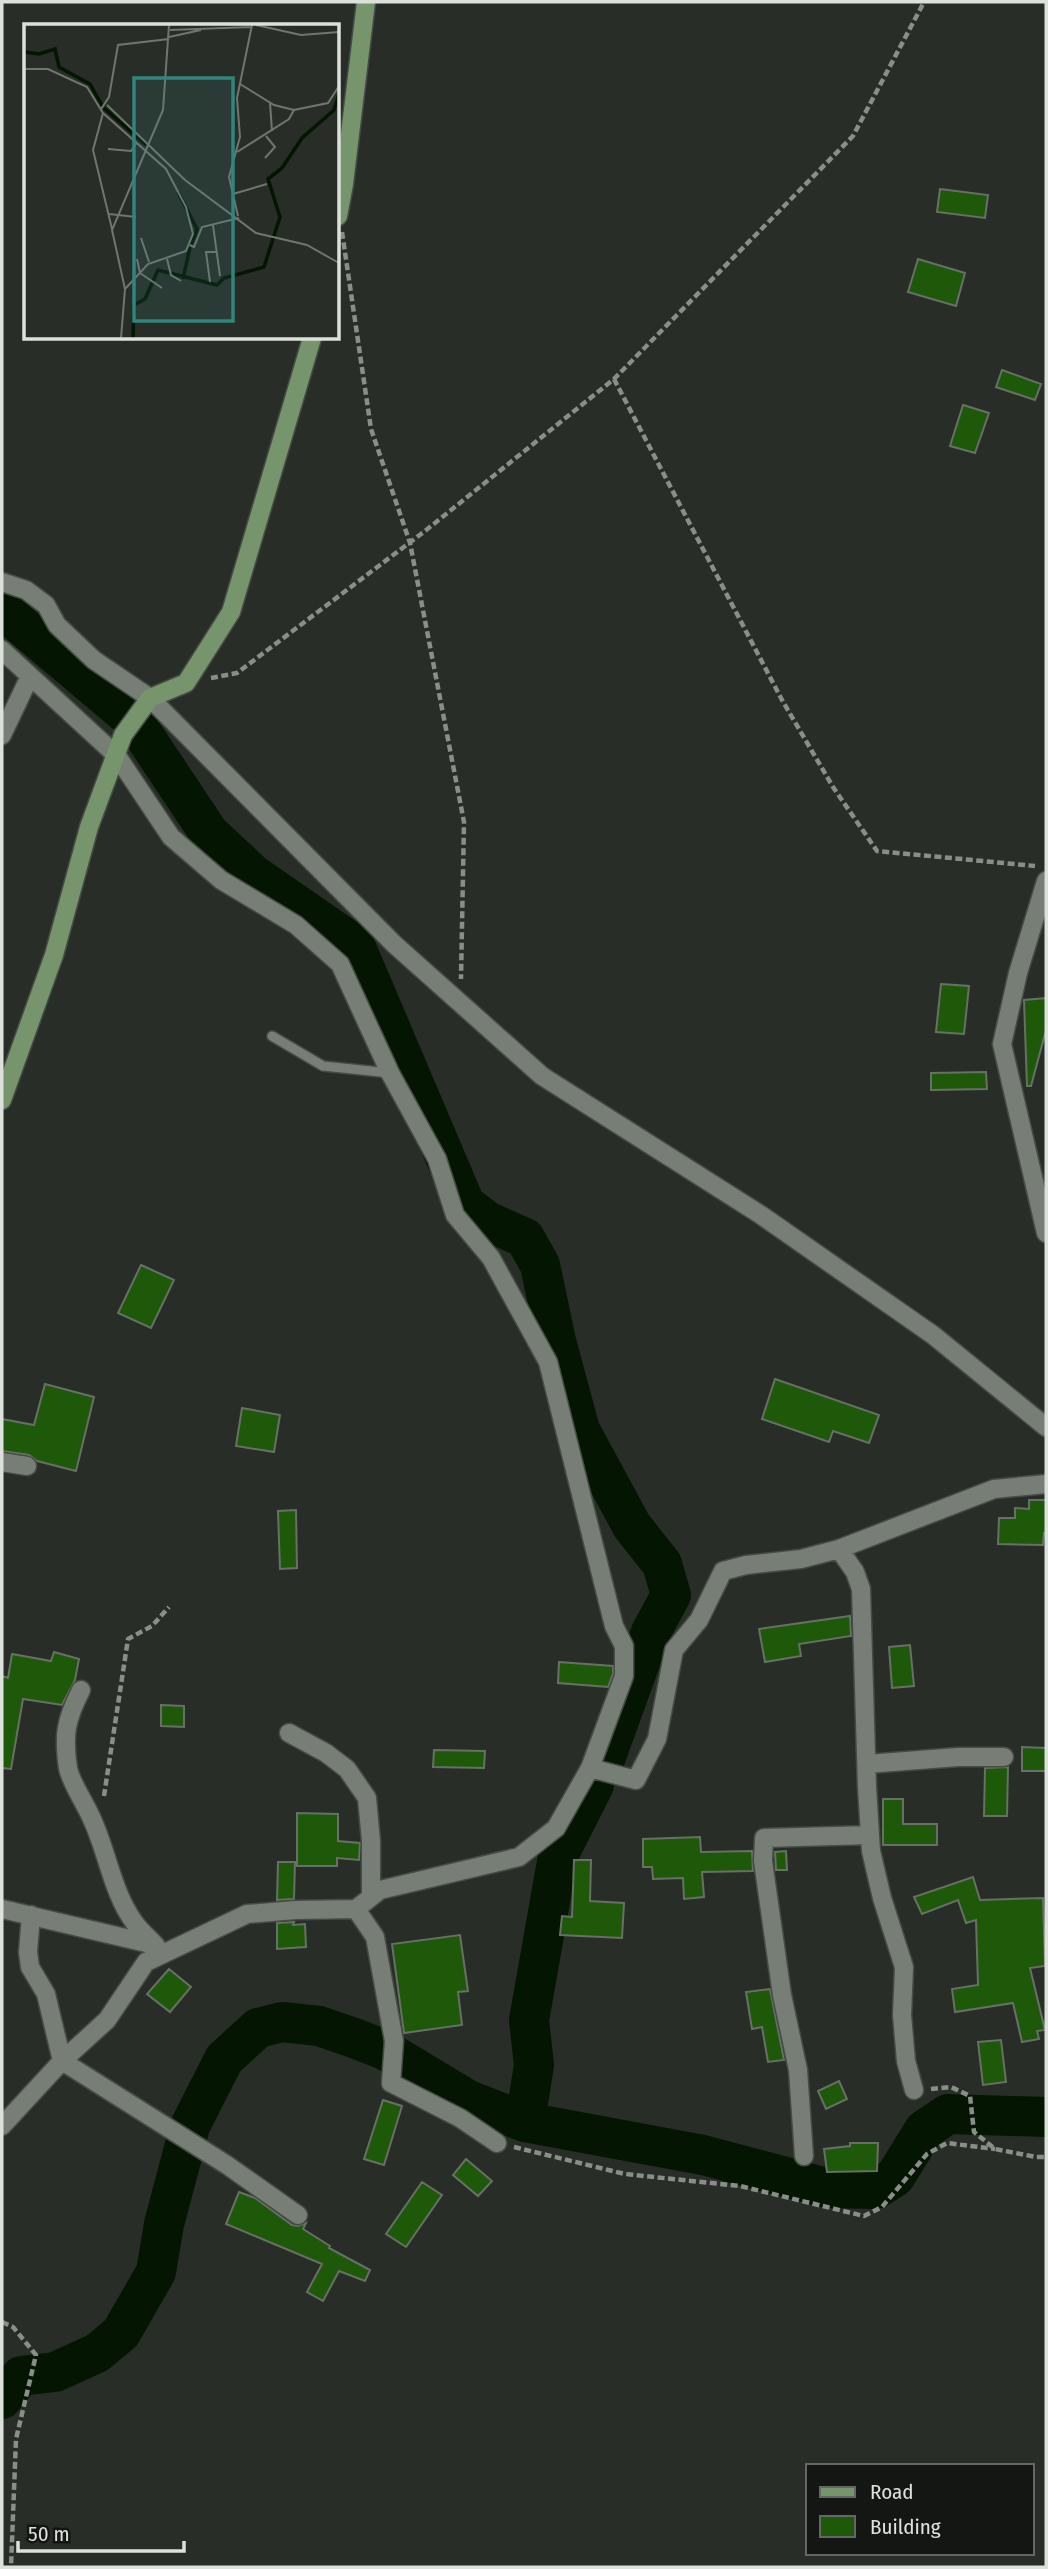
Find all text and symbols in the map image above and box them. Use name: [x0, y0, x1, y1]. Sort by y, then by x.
inset map: [24, 24, 340, 340]
legend: [806, 2464, 1034, 2555]
text: Road: [870, 2479, 914, 2505]
scale bar: [18, 2510, 184, 2554]
text: Building: [870, 2514, 941, 2540]
text: 50 m: [28, 2521, 70, 2547]

